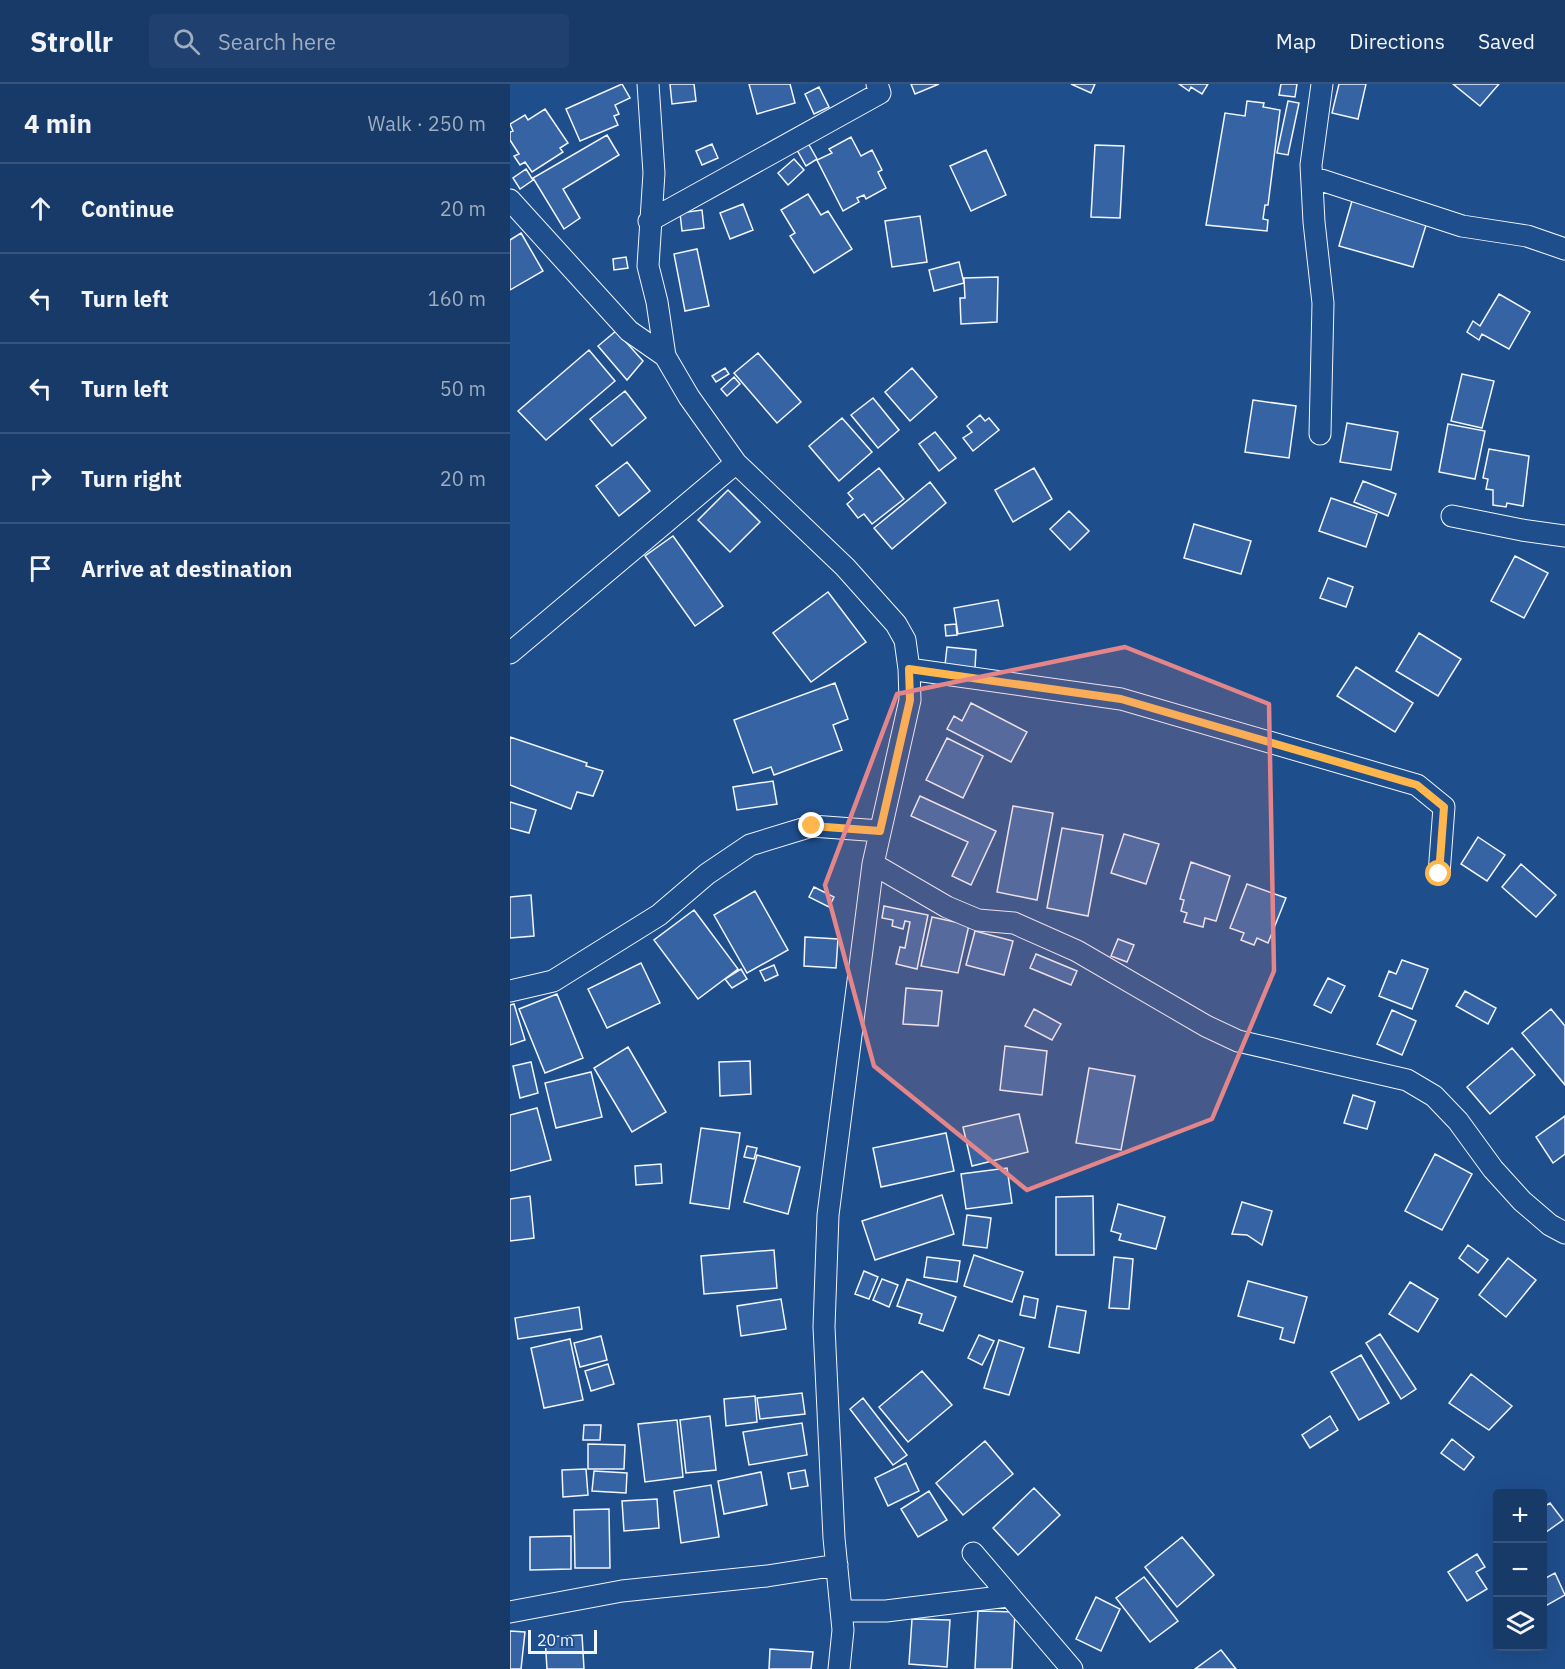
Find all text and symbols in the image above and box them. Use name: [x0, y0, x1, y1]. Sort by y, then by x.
search box: [149, 14, 569, 68]
text: Strollr: [30, 23, 113, 60]
icon: search: [170, 25, 203, 58]
text: Search here: [218, 27, 336, 56]
text: Map: [1276, 27, 1316, 55]
text: Directions: [1349, 27, 1445, 55]
text: Saved: [1478, 27, 1535, 55]
text: 4 min: [24, 106, 92, 140]
text: Walk · 250 m: [368, 110, 486, 137]
icon: ahead: [24, 192, 57, 225]
text: Continue: [81, 194, 174, 223]
text: 20 m: [440, 195, 486, 222]
icon: left: [24, 282, 57, 315]
text: Turn left: [81, 284, 169, 313]
text: 160 m: [428, 285, 486, 312]
icon: left: [24, 372, 57, 405]
text: Turn left: [81, 374, 169, 403]
text: 50 m: [440, 375, 486, 402]
icon: right: [24, 462, 57, 495]
text: Turn right: [81, 464, 182, 493]
text: 20 m: [440, 465, 486, 492]
icon: arrive: [24, 552, 57, 585]
text: Arrive at destination: [81, 554, 292, 583]
route end: [798, 812, 824, 838]
route start: [1425, 860, 1451, 886]
map controls: [1493, 1489, 1547, 1651]
button: +: [1493, 1489, 1547, 1543]
button: −: [1493, 1543, 1547, 1597]
button: layers: [1493, 1597, 1547, 1651]
scale bar: [528, 1627, 597, 1654]
text: 20 m: [537, 1630, 574, 1650]

